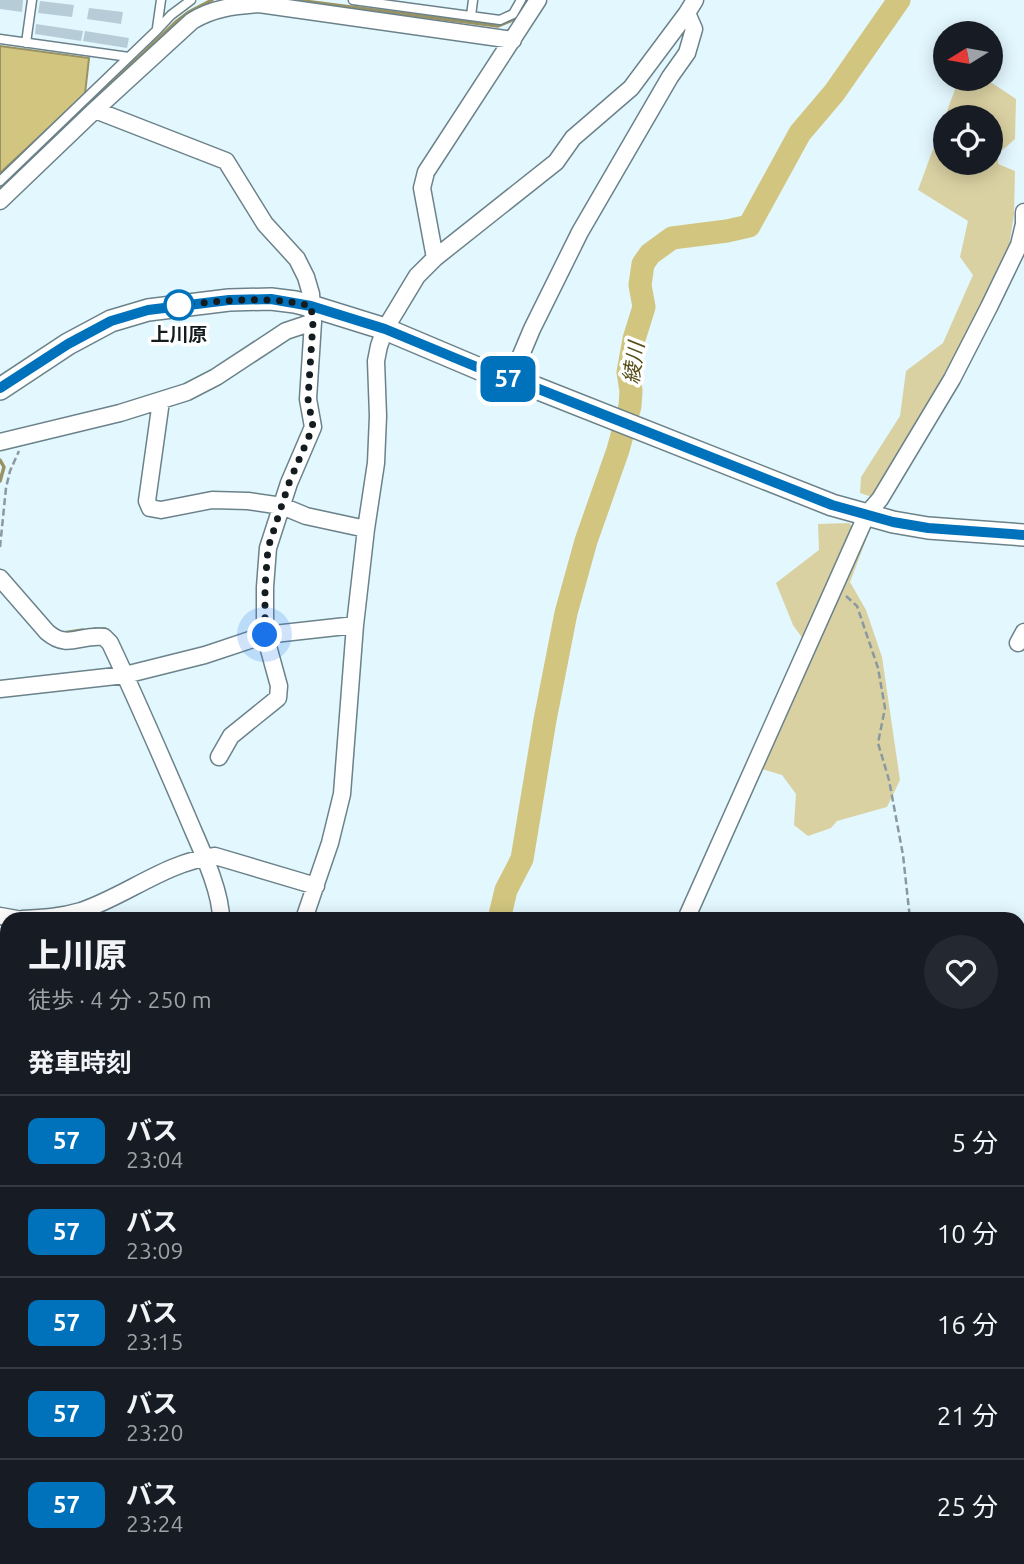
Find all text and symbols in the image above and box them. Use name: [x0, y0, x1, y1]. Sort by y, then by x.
north arrow: [933, 21, 1003, 91]
map controls: [933, 21, 1003, 175]
button: locate: [933, 105, 1003, 175]
marker: 上川原: [164, 290, 194, 320]
place label: 上川原: [150, 323, 208, 345]
water label: 綾川: [618, 338, 648, 385]
line badge: 57: [476, 356, 540, 402]
text: 57: [494, 365, 522, 392]
your location: [247, 617, 282, 652]
button: heart: [924, 935, 998, 1009]
text: 上川原: [28, 936, 127, 973]
text: 徒歩 · 4 分 · 250 m: [28, 987, 212, 1012]
text: 発車時刻: [28, 1048, 132, 1077]
text: バス: [126, 1116, 178, 1145]
text: 57: [53, 1127, 80, 1154]
text: 5 分: [951, 1128, 998, 1157]
text: 23:04: [126, 1147, 184, 1172]
text: バス: [126, 1207, 178, 1236]
text: 57: [53, 1218, 80, 1245]
text: 10 分: [937, 1219, 998, 1248]
text: 23:09: [126, 1238, 184, 1263]
text: バス: [126, 1298, 178, 1327]
text: 57: [53, 1309, 80, 1336]
text: 16 分: [937, 1310, 998, 1339]
text: 23:15: [126, 1329, 184, 1354]
text: バス: [126, 1389, 178, 1418]
text: 57: [53, 1400, 80, 1427]
text: 21 分: [937, 1401, 998, 1430]
text: 23:20: [126, 1420, 184, 1445]
text: バス: [126, 1480, 178, 1509]
text: 57: [53, 1491, 80, 1518]
text: 25 分: [937, 1492, 998, 1521]
text: 23:24: [126, 1511, 184, 1536]

